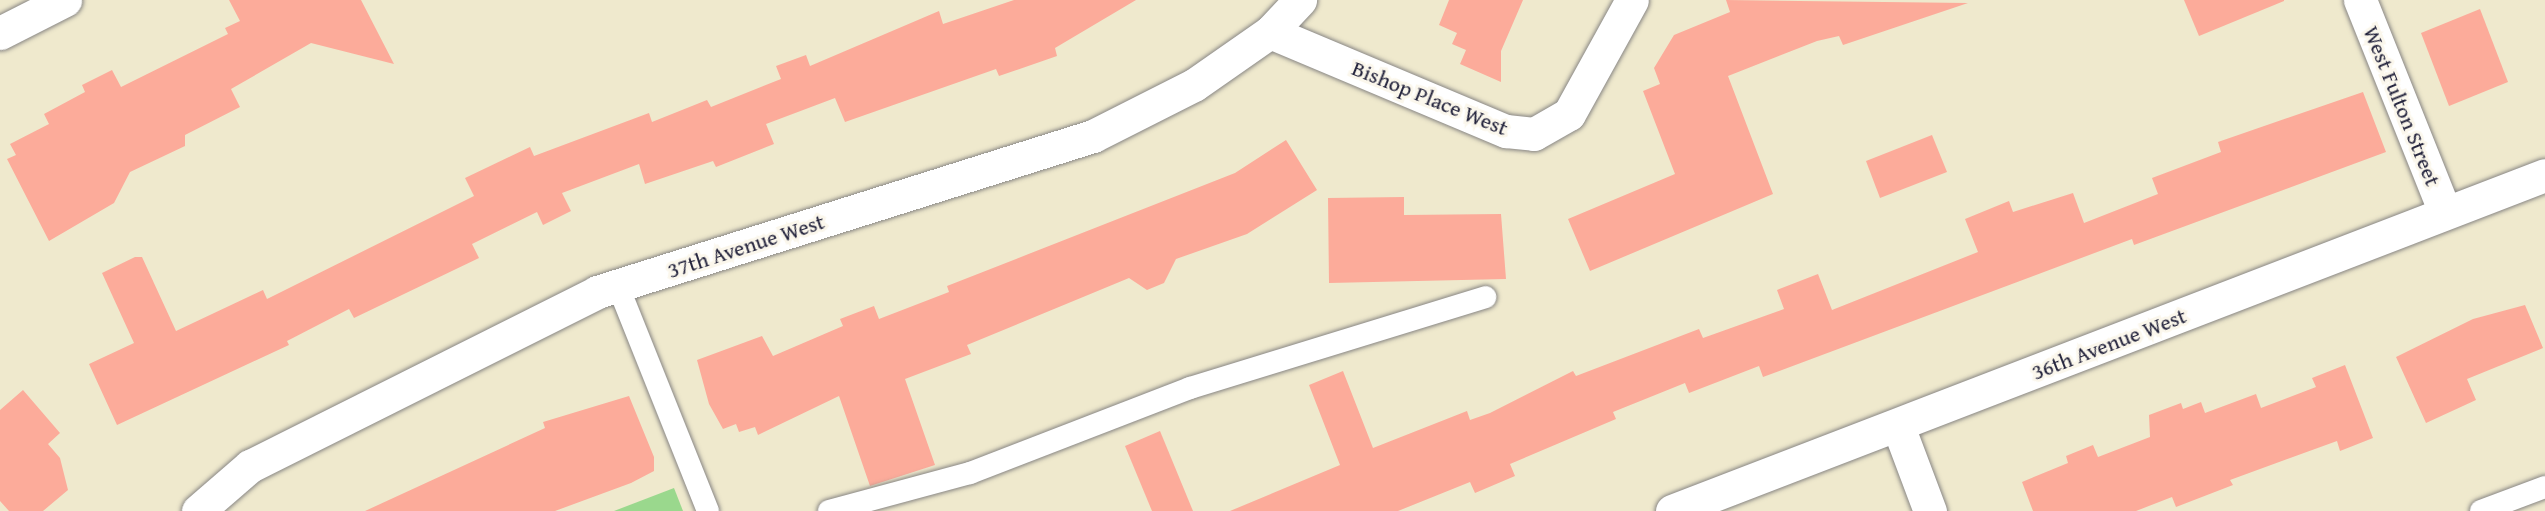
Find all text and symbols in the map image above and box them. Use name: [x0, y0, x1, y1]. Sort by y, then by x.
street label: West Fulton Street: [2358, 22, 2446, 190]
street label: Bishop Place West: [1348, 55, 1512, 141]
street label: 37th Avenue West: [664, 208, 828, 284]
street label: 36th Avenue West: [2028, 302, 2190, 386]

